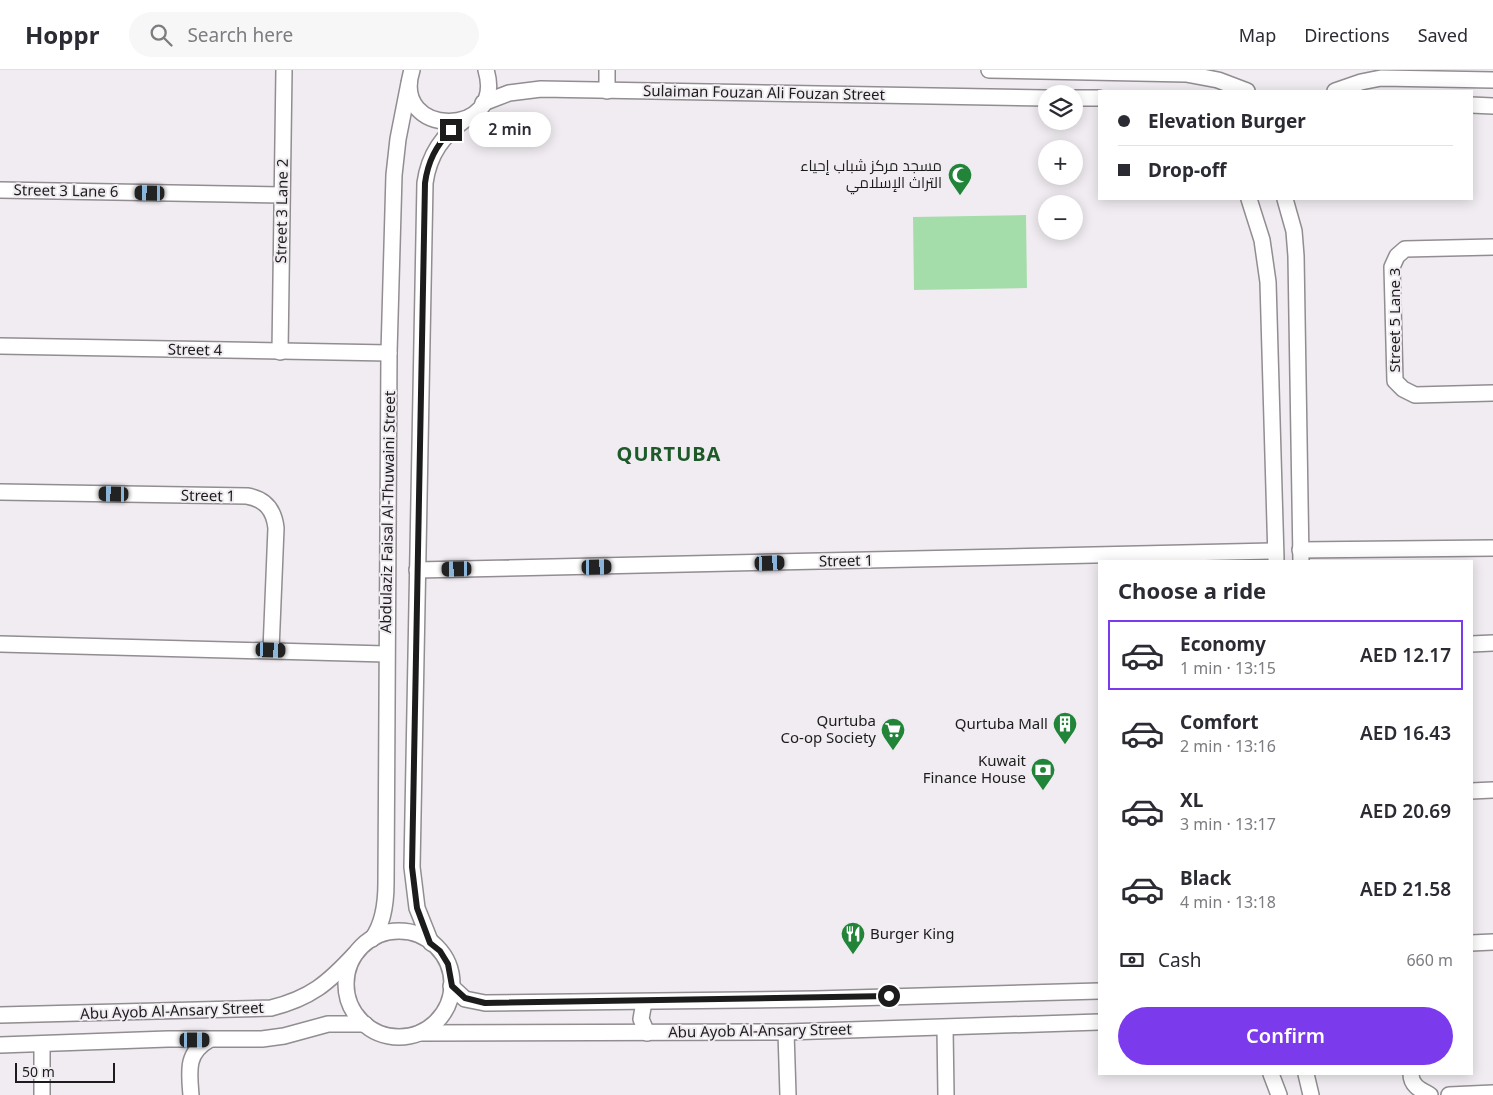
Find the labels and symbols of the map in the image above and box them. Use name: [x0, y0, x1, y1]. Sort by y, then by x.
street label: Sulaiman Fouzan Ali Fouzan Street: [643, 80, 886, 104]
callout: 2 min: [468, 112, 551, 148]
route end: [440, 119, 462, 141]
place label: مسجد مركز شباب إحياء التراث الإسلامي: [800, 155, 942, 195]
street label: Street 3 Lane 2: [270, 158, 292, 264]
mosque icon: مسجد مركز شباب إحياء التراث الإسلامي: [947, 162, 973, 196]
street label: Street 3 Lane 6: [13, 179, 119, 201]
car: [134, 185, 165, 201]
street label: Street 5 Lane 3: [1384, 268, 1404, 372]
street label: Street 4: [168, 339, 223, 359]
street label: Abdulaziz Faisal Al-Thuwaini Street: [375, 390, 399, 633]
district label: QURTUBA: [617, 440, 721, 467]
street label: Street 1: [181, 485, 235, 505]
car: [98, 486, 129, 502]
street label: Street 1: [819, 550, 873, 570]
car: [754, 555, 785, 571]
car: [581, 559, 612, 575]
car: [441, 561, 472, 577]
car: [255, 642, 286, 658]
place label: Qurtuba Co-op Society: [781, 710, 876, 747]
building icon: Qurtuba Mall: [1052, 711, 1078, 745]
place label: Qurtuba Mall: [955, 713, 1048, 733]
supermarket icon: Qurtuba Co-op Society: [880, 717, 906, 751]
place label: Kuwait Finance House: [923, 750, 1027, 787]
bank icon: Kuwait Finance House: [1030, 757, 1056, 791]
restaurant icon: Burger King: [840, 921, 866, 955]
place label: Burger King: [870, 923, 955, 943]
route start: [878, 985, 900, 1007]
street label: Abu Ayob Al-Ansary Street: [80, 997, 265, 1023]
street label: Abu Ayob Al-Ansary Street: [668, 1018, 853, 1042]
car: [180, 1033, 210, 1048]
scale bar: [15, 1060, 115, 1083]

